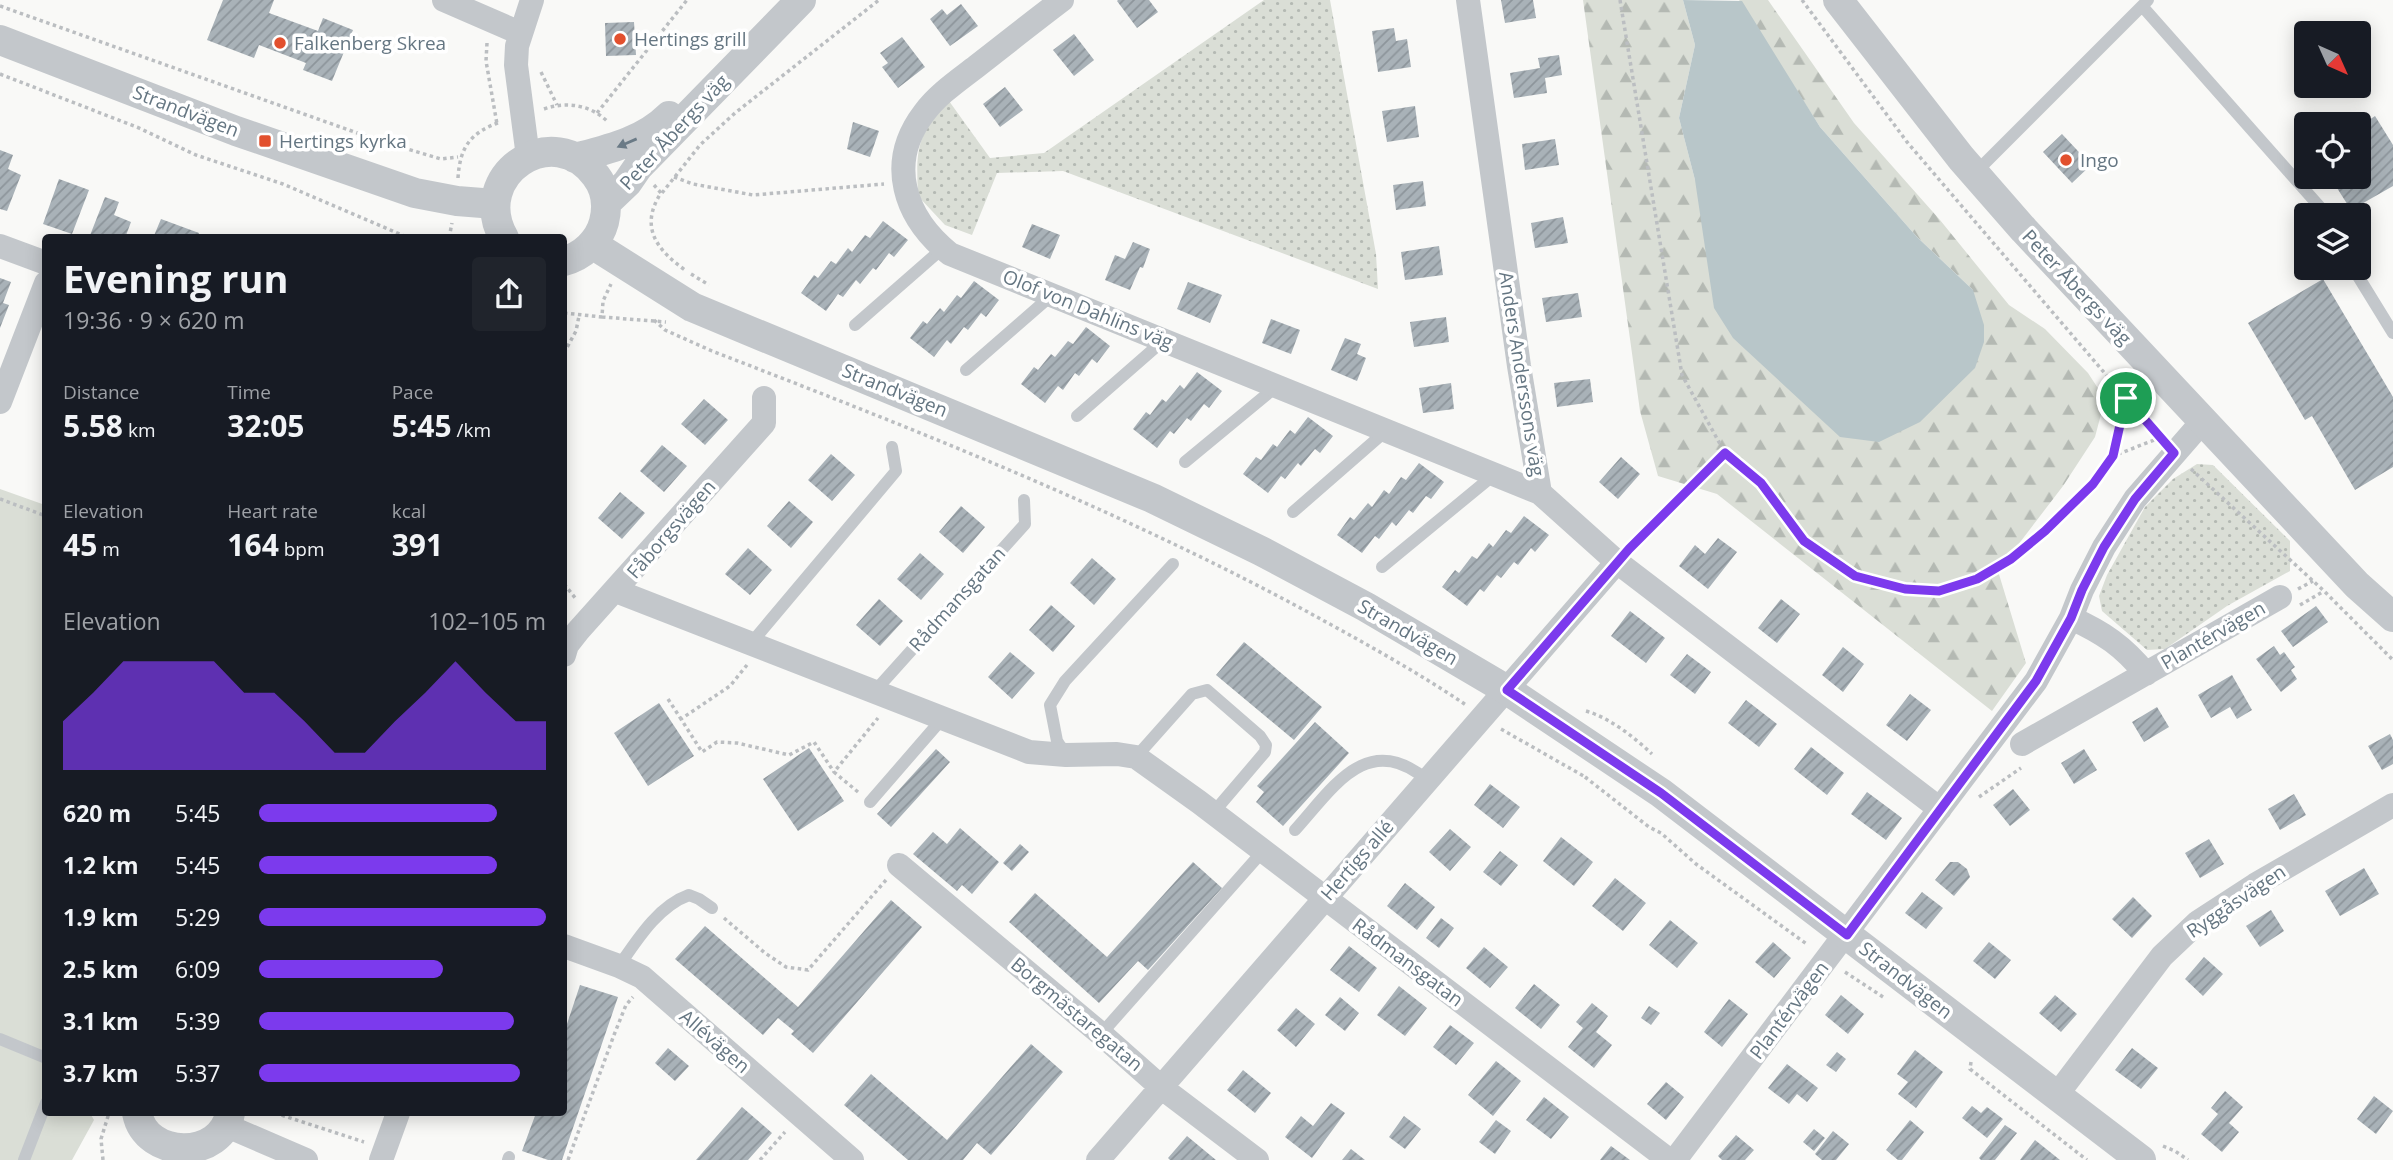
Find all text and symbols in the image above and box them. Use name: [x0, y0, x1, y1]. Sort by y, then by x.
north arrow: [2294, 21, 2371, 98]
map controls: [2294, 21, 2371, 280]
place label: Hertings grill: [634, 26, 746, 52]
place label: Falkenberg Skrea: [294, 30, 446, 56]
marker: Hertings grill: [612, 31, 628, 47]
marker: Falkenberg Skrea: [272, 35, 288, 51]
street label: Peter Åbergs väg: [614, 69, 734, 195]
street label: Strandvägen: [129, 79, 243, 143]
button: locate: [2294, 112, 2371, 189]
place label: Hertings kyrka: [279, 128, 407, 154]
marker: Hertings kyrka: [257, 133, 273, 149]
one-way arrow: [616, 137, 637, 148]
place label: Ingo: [2080, 147, 2119, 173]
marker: Ingo: [2058, 152, 2074, 168]
button: layers: [2294, 203, 2371, 280]
street label: Peter Åbergs väg: [2017, 224, 2137, 350]
text: Evening run: [63, 252, 288, 304]
button: share: [472, 257, 546, 331]
street label: Olof von Dahlins väg: [999, 263, 1177, 355]
street label: Anders Anderssons väg: [1493, 270, 1551, 478]
text: 19:36 · 9 × 620 m: [63, 304, 245, 336]
street label: Strandvägen: [838, 357, 952, 423]
pin: [2096, 368, 2156, 428]
text: Distance: [63, 379, 139, 405]
text: Time: [227, 379, 271, 405]
text: Pace: [392, 379, 433, 405]
icon: arrive: [2107, 379, 2145, 417]
text: 5.58: [63, 405, 123, 446]
text: 32:05: [227, 405, 305, 446]
text: 5:45: [392, 405, 452, 446]
text: km: [123, 417, 156, 443]
text: /km: [452, 417, 491, 443]
street label: Fåborgsvägen: [621, 474, 721, 584]
text: Elevation: [63, 498, 144, 524]
text: Heart rate: [227, 498, 318, 524]
text: kcal: [392, 498, 426, 524]
text: 45: [63, 524, 97, 565]
text: 164: [227, 524, 279, 565]
text: 391: [392, 524, 443, 565]
text: m: [97, 536, 120, 562]
text: bpm: [279, 536, 325, 562]
street label: Rådmansgatan: [903, 541, 1011, 657]
street label: Strandvägen: [1353, 593, 1463, 671]
street label: Plantérvägen: [2156, 595, 2270, 675]
text: Elevation: [63, 605, 161, 637]
text: 102–105 m: [428, 605, 546, 637]
text: 620 m: [63, 797, 131, 829]
text: 5:45: [175, 797, 221, 829]
street label: Hertigs allé: [1315, 814, 1399, 906]
text: 1.2 km: [63, 849, 139, 881]
text: 5:45: [175, 849, 221, 881]
street label: Ryggåsvägen: [2181, 858, 2291, 944]
text: 1.9 km: [63, 901, 139, 933]
text: 5:29: [175, 901, 221, 933]
street label: Rådmansgatan: [1347, 912, 1469, 1012]
street label: Strandvägen: [1854, 935, 1958, 1025]
street label: Borgmästaregatan: [1006, 951, 1148, 1077]
text: 2.5 km: [63, 953, 139, 985]
text: 6:09: [175, 953, 221, 985]
street label: Plantérvägen: [1744, 956, 1834, 1064]
street label: Allévägen: [674, 1003, 756, 1079]
text: 3.1 km: [63, 1005, 139, 1037]
text: 5:39: [175, 1005, 221, 1037]
text: 3.7 km: [63, 1057, 139, 1089]
text: 5:37: [175, 1057, 221, 1089]

